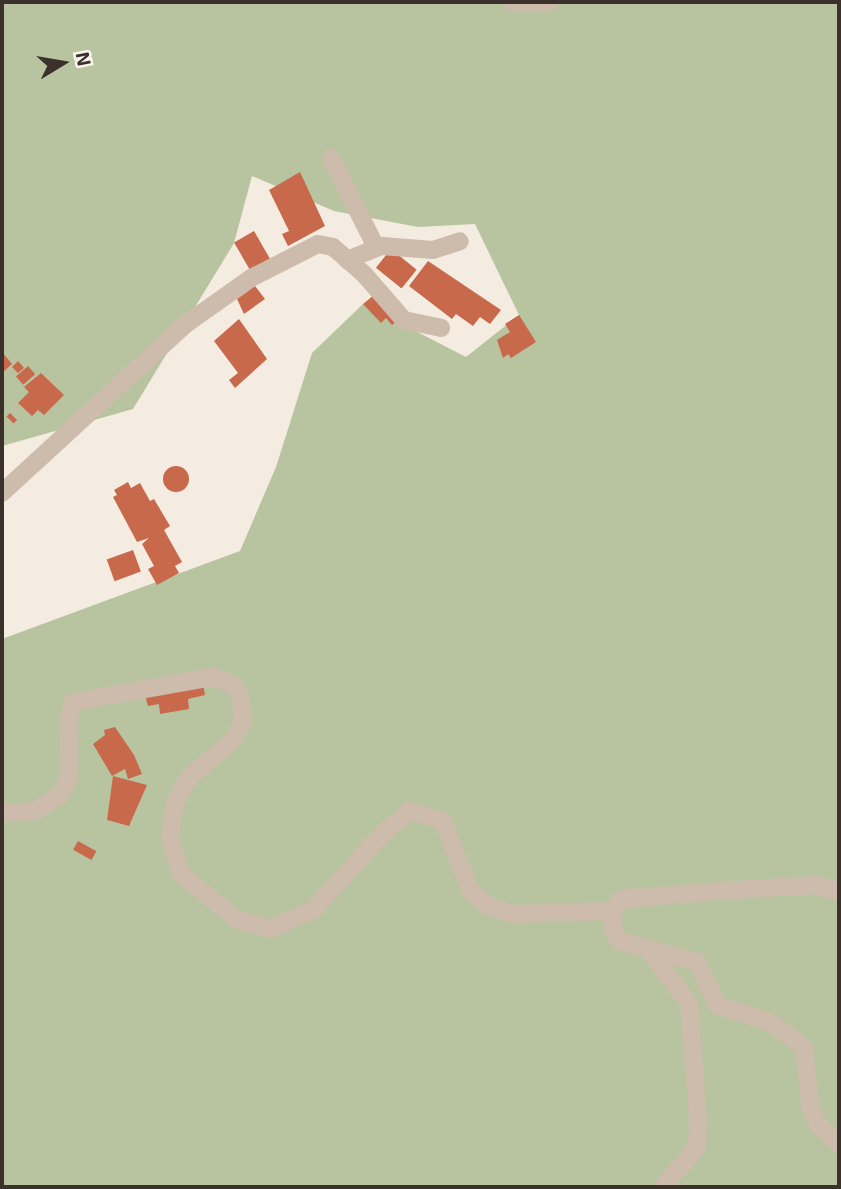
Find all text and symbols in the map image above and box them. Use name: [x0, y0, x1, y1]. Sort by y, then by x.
north arrow: [28, 28, 98, 98]
text: N: [72, 50, 97, 68]

